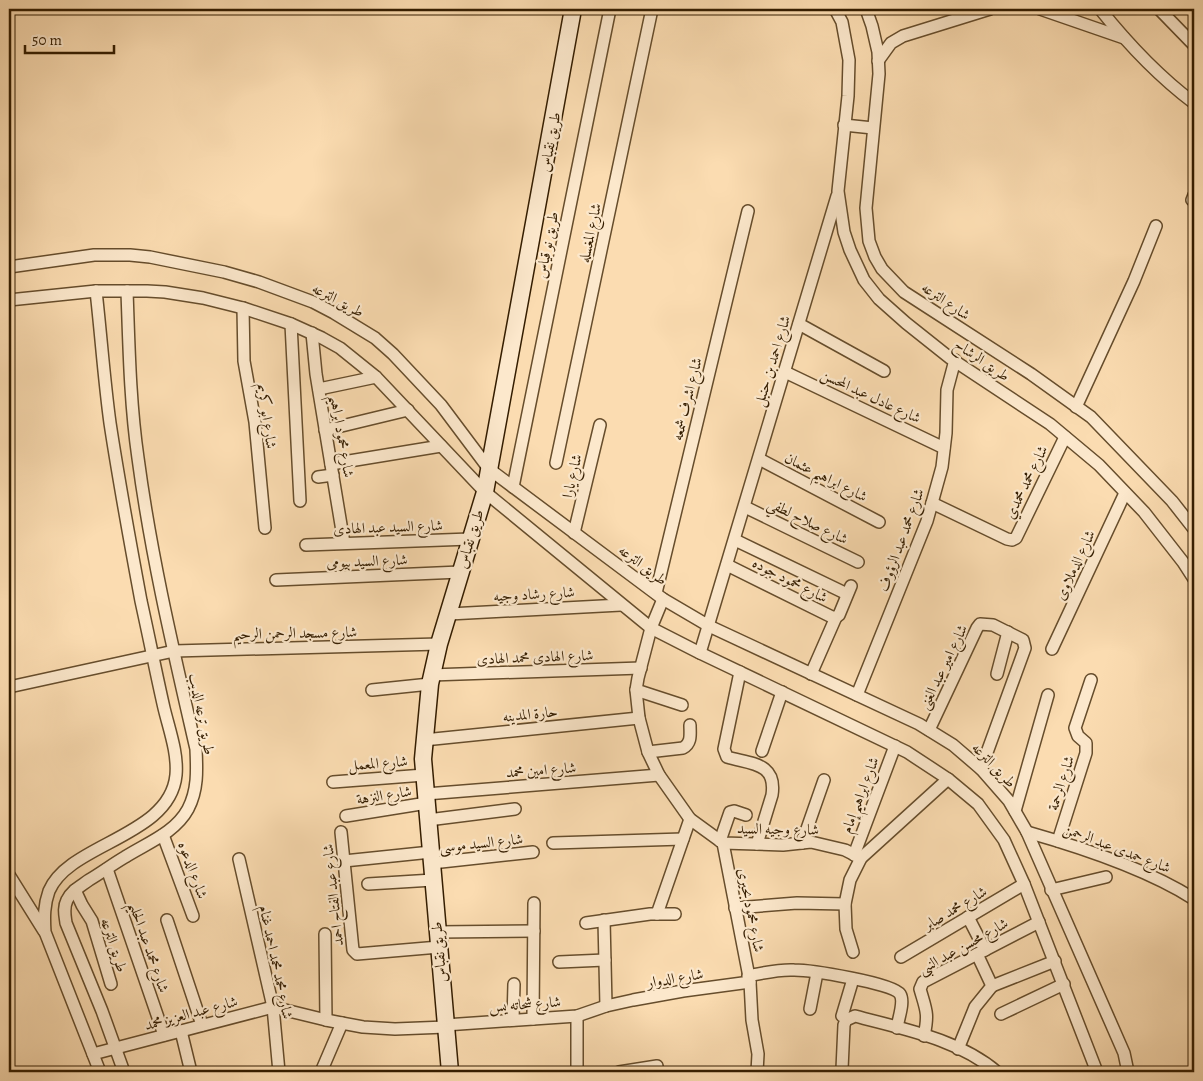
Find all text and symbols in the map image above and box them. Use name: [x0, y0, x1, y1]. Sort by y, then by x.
scale bar: [25, 22, 114, 54]
text: 50 m: [32, 30, 62, 50]
street label: طريق نقباس: [534, 110, 566, 174]
street label: شارع المغسله: [574, 201, 609, 265]
street label: طريق نو قياس: [531, 210, 563, 280]
street label: شارع الترعه: [916, 277, 974, 327]
street label: طريق الترعه: [309, 278, 367, 322]
street label: شارع احمد بن حنبل: [749, 313, 798, 410]
street label: طريق الرشاح: [949, 334, 1014, 388]
street label: شارع اشرف شمعه: [667, 355, 710, 443]
street label: شارع عادل عبد المحسن: [816, 364, 924, 431]
street label: شارع ابو كريم: [250, 382, 281, 451]
street label: شارع محمود ابراهيم: [320, 393, 359, 480]
street label: شارع محمد محمدي: [1000, 442, 1055, 523]
street label: شارع ابراهيم عثمان: [779, 448, 871, 511]
street label: شارع يارا: [557, 452, 590, 501]
street label: شارع محمد عبد الرؤوف: [873, 486, 932, 595]
street label: شارع صلاح لطفي: [763, 493, 852, 553]
street label: طريق نقباس: [452, 507, 488, 571]
street label: شارع السيد عبد الهادى: [333, 515, 443, 542]
street label: شارع الدملاوى: [1050, 527, 1103, 605]
street label: طريق الترعه: [615, 540, 671, 590]
street label: شارع السيد بيومى: [326, 550, 408, 575]
street label: شارع محمود جوده: [748, 552, 831, 610]
street label: شارع رشاد وجيه: [493, 582, 576, 609]
street label: شارع امير عبد الغنى: [914, 621, 975, 714]
street label: شارع مسجد الرحمن الرحيم: [233, 622, 358, 649]
street label: شارع الهادى محمد الهادى: [476, 645, 594, 672]
street label: طريق ترعه الديب: [184, 671, 220, 757]
street label: حارة المدينه: [501, 701, 559, 727]
street label: طريق الترعه: [967, 738, 1021, 792]
street label: شارع المعمل: [348, 751, 409, 778]
street label: شارع الرحمة: [1043, 753, 1082, 814]
street label: شارع ابراهيم إمام: [836, 754, 888, 838]
street label: شارع امين محمد: [505, 758, 577, 785]
street label: شارع النزهة: [355, 781, 413, 812]
street label: شارع وجيه السيد: [737, 818, 819, 843]
street label: شارع حمدى عبد الرحمن: [1059, 818, 1173, 880]
street label: شارع السيد موسى: [438, 829, 524, 860]
street label: شارع الدعوه: [171, 839, 213, 902]
street label: شارع عبد الفتاح احمد: [318, 843, 351, 947]
street label: شارع محمود بحيرى: [730, 866, 769, 954]
street label: شارع محمد صابر: [918, 881, 992, 938]
street label: شارع محمد عبد الحليم: [119, 899, 174, 997]
street label: شارع محمد محمد احمد غنام: [251, 903, 298, 1022]
street label: شارع محسن عبد النبى: [914, 913, 1013, 982]
street label: طريق الترعه: [96, 915, 132, 975]
street label: طريق نقباس: [426, 921, 452, 983]
street label: شارع الدوار: [643, 964, 705, 996]
street label: شارع عبد العزيز محمد: [142, 991, 241, 1038]
street label: شارع شحاته يس: [488, 992, 562, 1019]

